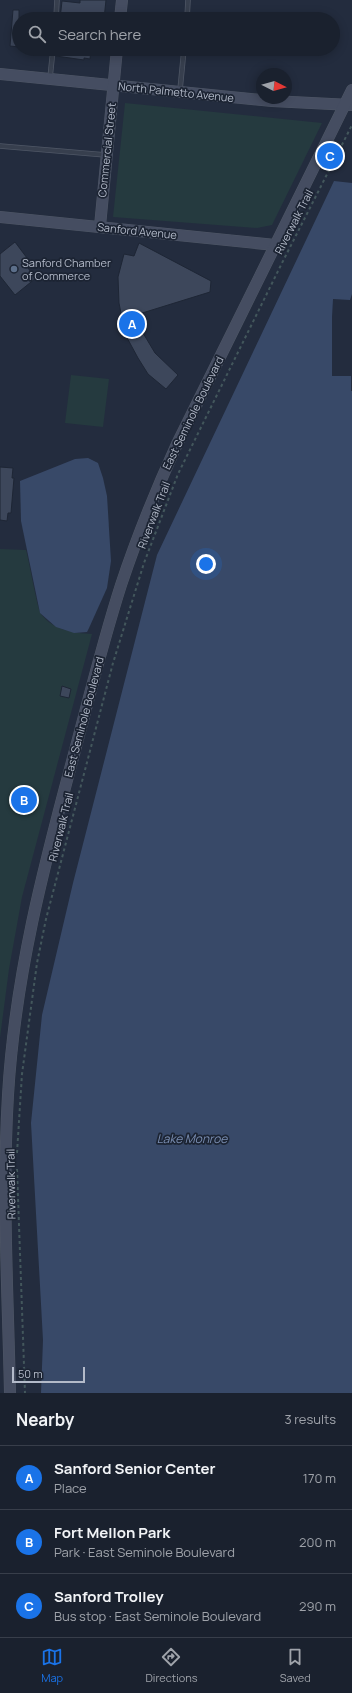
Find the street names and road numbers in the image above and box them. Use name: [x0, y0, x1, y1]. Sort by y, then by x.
street label: North Palmetto Avenue: [117, 78, 235, 105]
street label: Commercial Street: [94, 102, 119, 198]
street label: Riverwalk Trail: [271, 187, 316, 257]
street label: Sanford Avenue: [97, 219, 178, 242]
street label: East Seminole Boulevard: [159, 354, 227, 472]
street label: Riverwalk Trail: [134, 479, 173, 551]
street label: East Seminole Boulevard: [60, 655, 107, 779]
street label: Riverwalk Trail: [45, 791, 76, 863]
street label: Riverwalk Trail: [2, 1149, 19, 1220]

